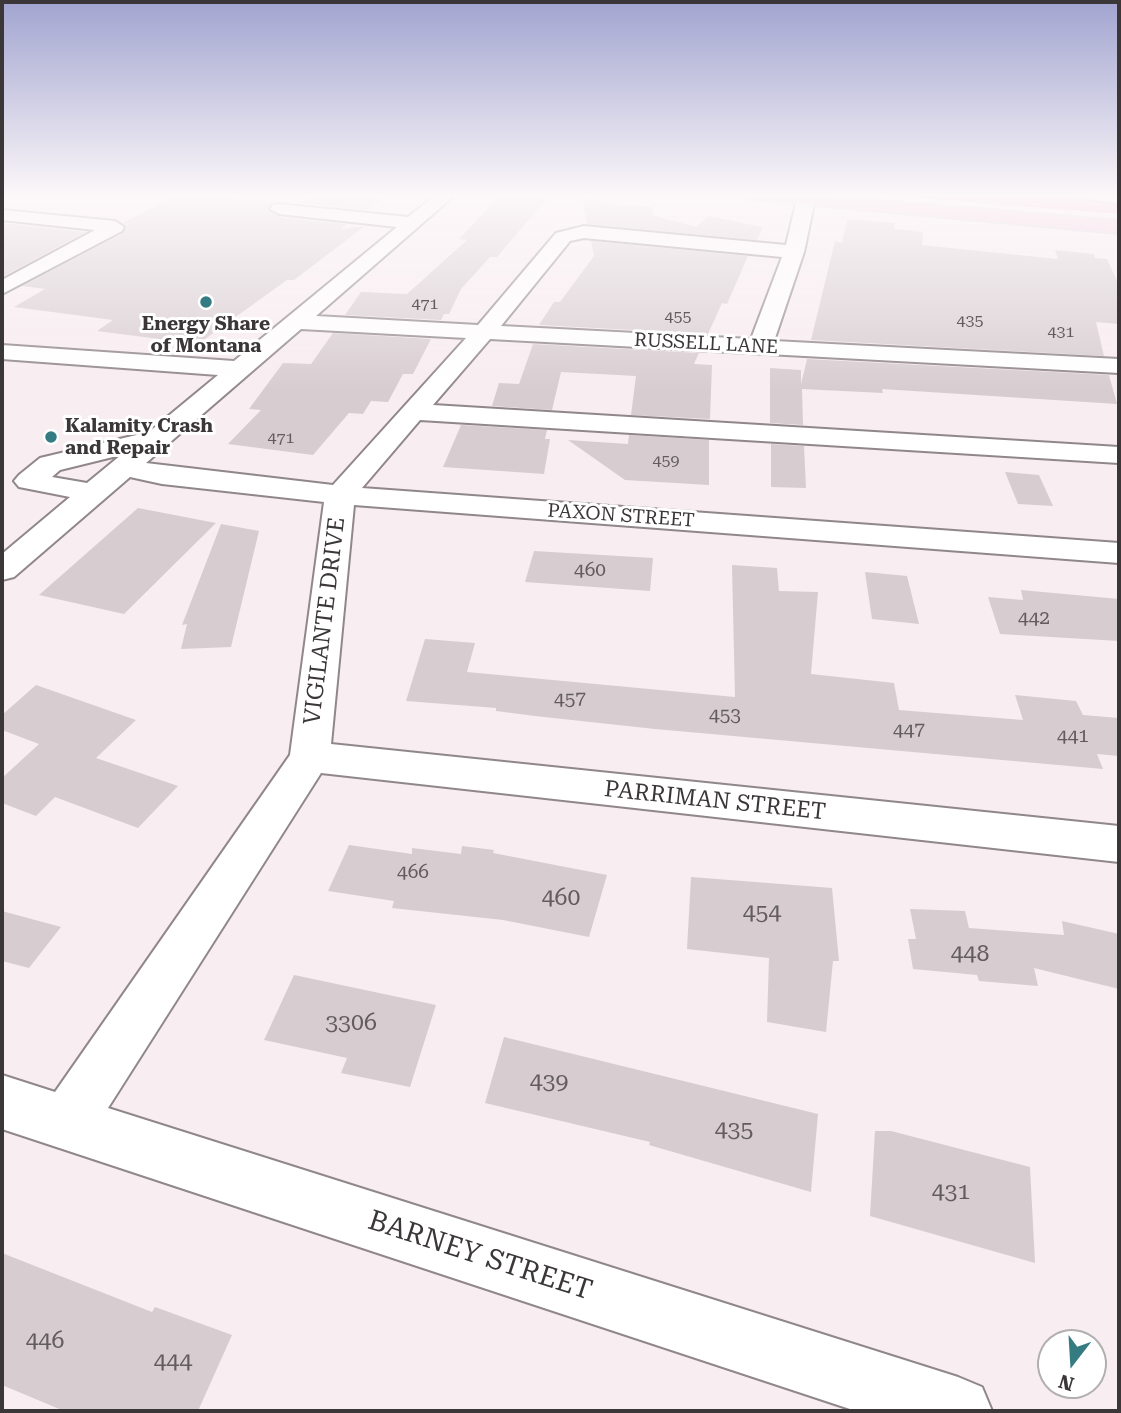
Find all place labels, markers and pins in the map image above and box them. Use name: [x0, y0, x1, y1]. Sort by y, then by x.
marker: Energy Share of Montana: [198, 294, 214, 310]
place label: Energy Share of Montana: [142, 313, 270, 357]
place label: Kalamity Crash and Repair: [65, 415, 213, 459]
marker: Kalamity Crash and Repair: [43, 429, 59, 445]

